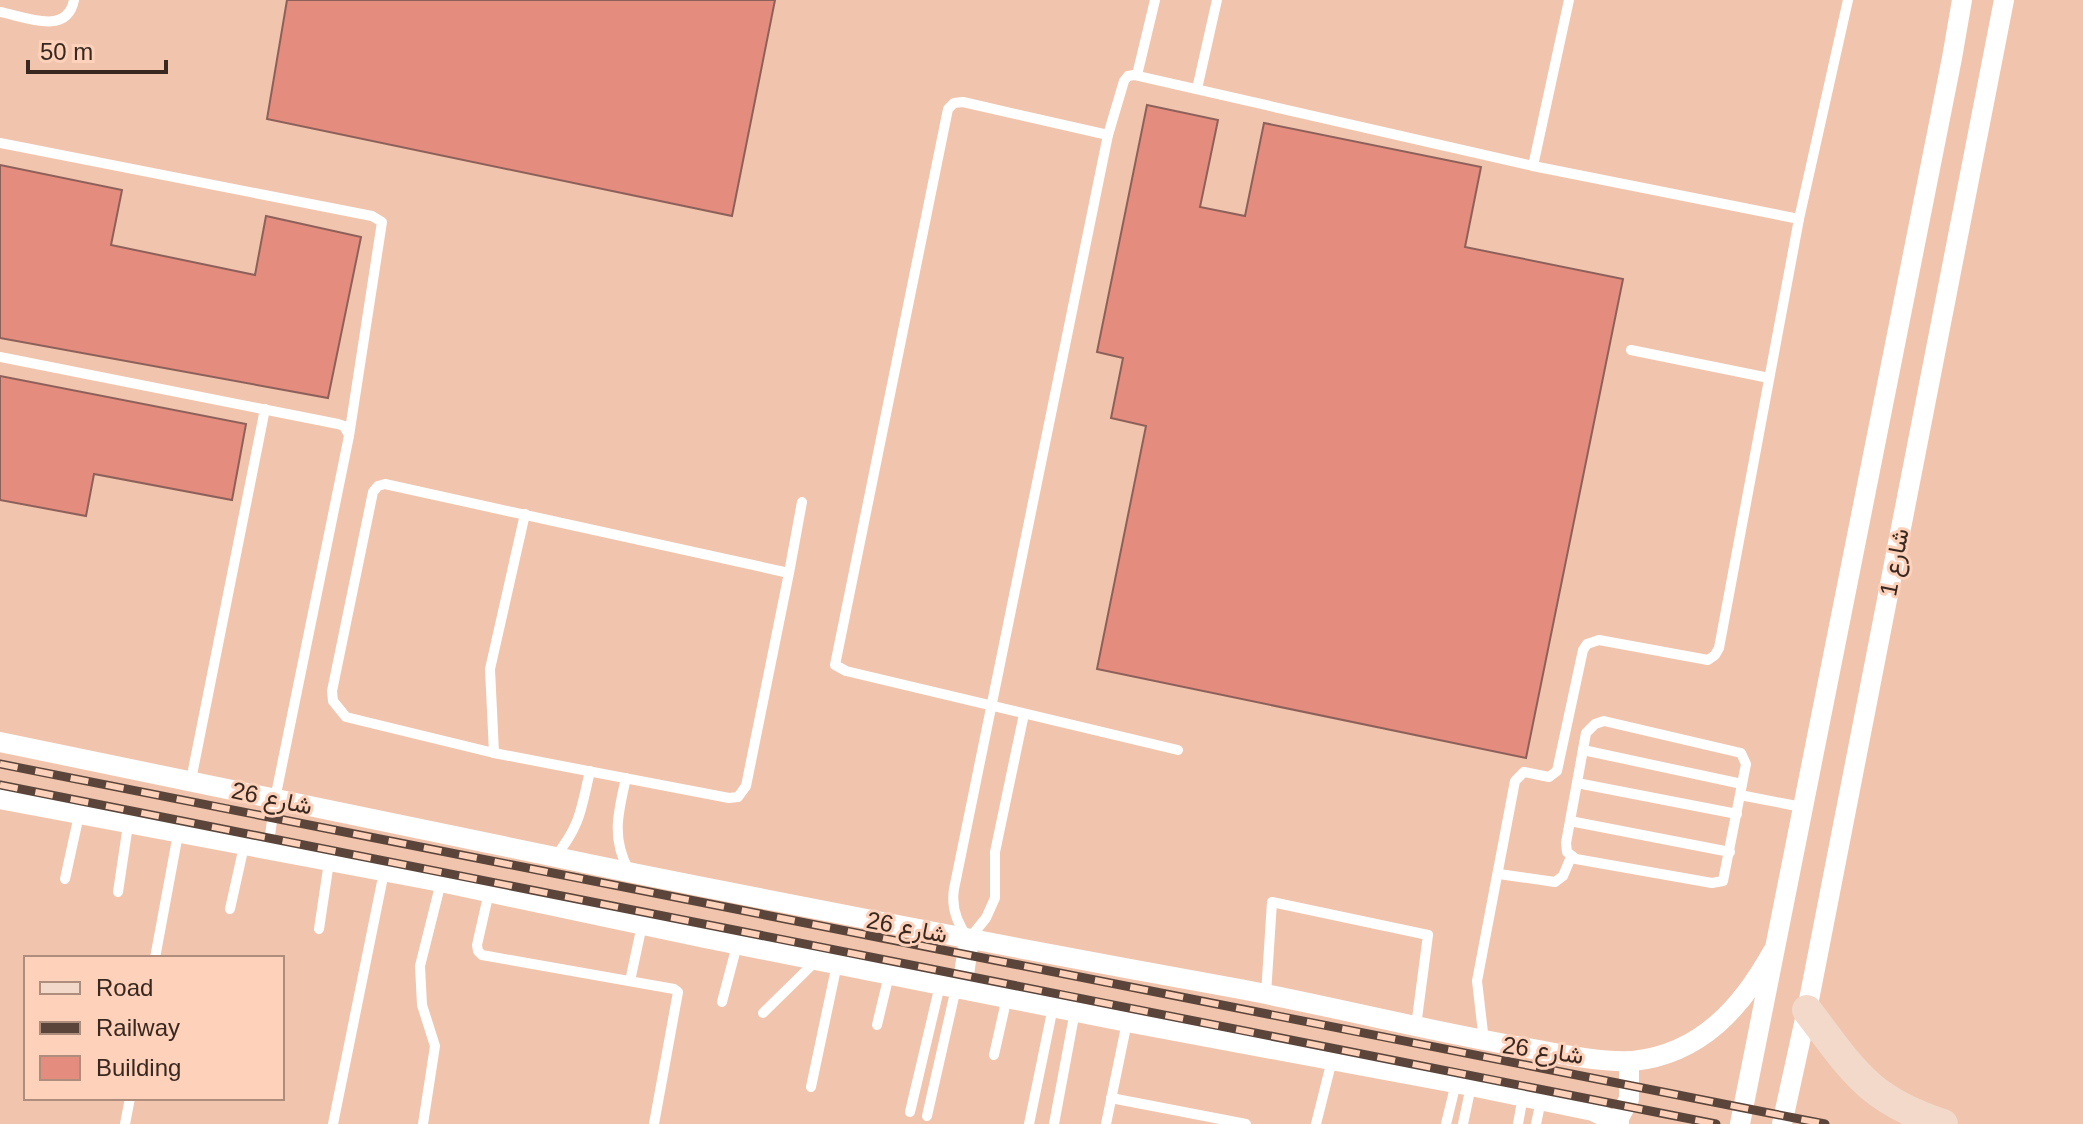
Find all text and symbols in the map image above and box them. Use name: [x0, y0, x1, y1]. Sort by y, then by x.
scale bar: [28, 24, 166, 74]
text: 50 m: [40, 38, 93, 65]
street label: شارع 1: [1874, 526, 1917, 599]
street label: شارع 26: [229, 776, 315, 823]
street label: شارع 26: [864, 906, 950, 951]
legend: [24, 956, 284, 1100]
text: Road: [96, 974, 153, 1001]
text: Railway: [96, 1014, 180, 1041]
street label: شارع 26: [1500, 1031, 1585, 1072]
text: Building: [96, 1054, 181, 1081]

